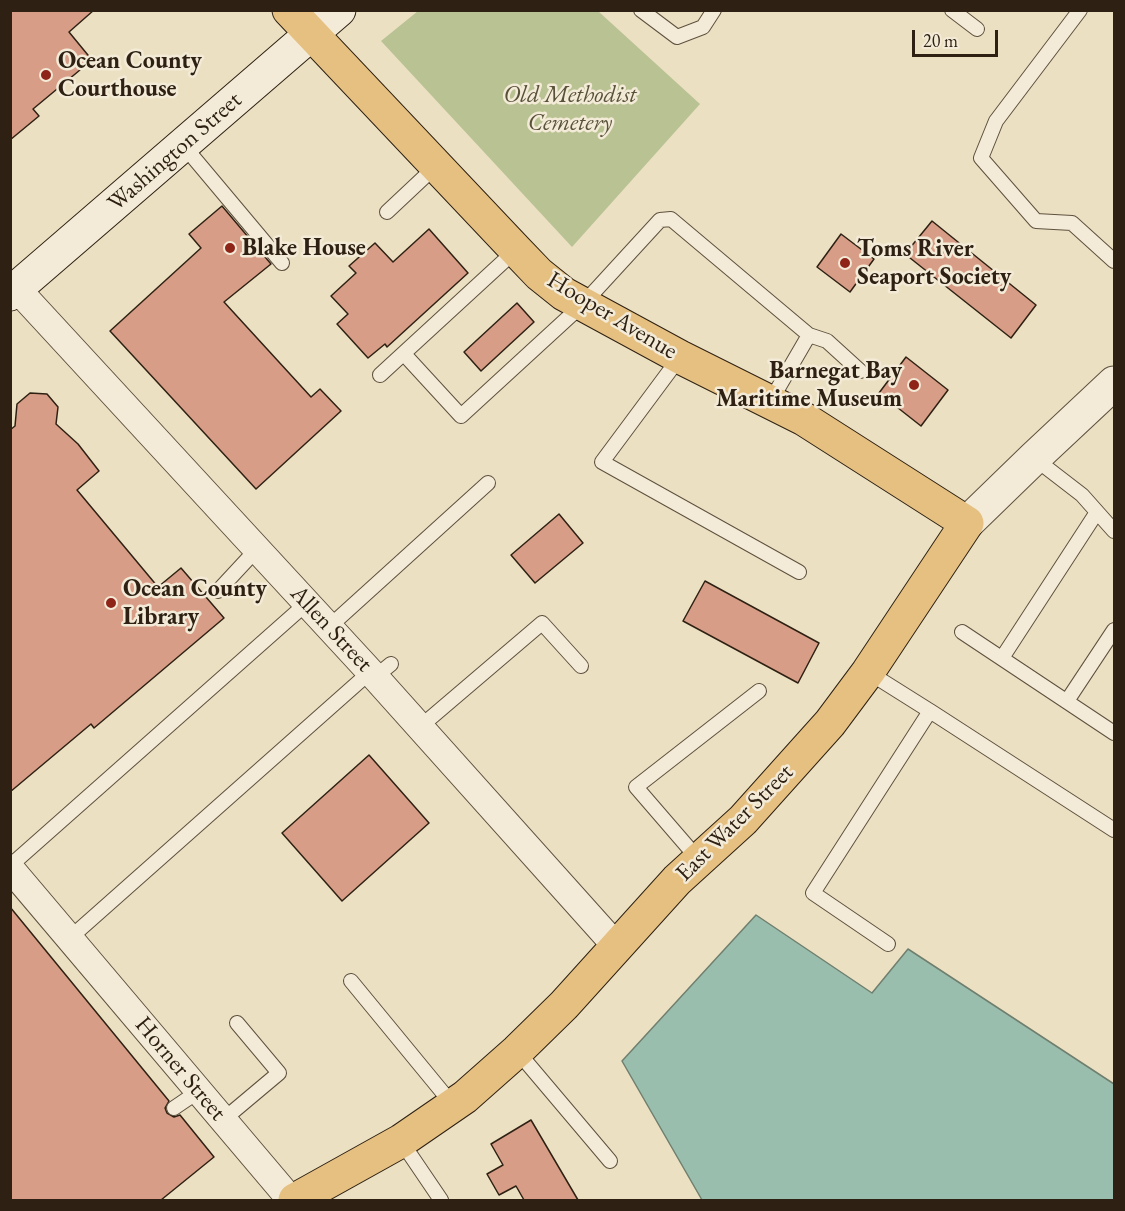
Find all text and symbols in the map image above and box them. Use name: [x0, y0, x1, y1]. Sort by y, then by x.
scale bar: [915, 18, 1000, 56]
text: 20 m: [923, 29, 958, 52]
place label: Ocean County Courthouse: [58, 47, 202, 103]
marker: Ocean County Courthouse: [39, 68, 53, 82]
park label: Old Methodist Cemetery: [503, 81, 637, 137]
street label: Washington Street: [102, 86, 248, 218]
place label: Blake House: [242, 234, 366, 262]
place label: Toms River Seaport Society: [857, 235, 1011, 291]
marker: Blake House: [223, 241, 237, 255]
marker: Toms River Seaport Society: [838, 256, 852, 270]
street label: Hooper Avenue: [542, 266, 682, 366]
place label: Barnegat Bay Maritime Museum: [716, 357, 902, 413]
marker: Barnegat Bay Maritime Museum: [907, 378, 921, 392]
place label: Ocean County Library: [123, 575, 267, 631]
street label: Allen Street: [284, 580, 378, 678]
marker: Ocean County Library: [104, 596, 118, 610]
street label: East Water Street: [670, 758, 800, 888]
street label: Horner Street: [128, 1011, 232, 1127]

